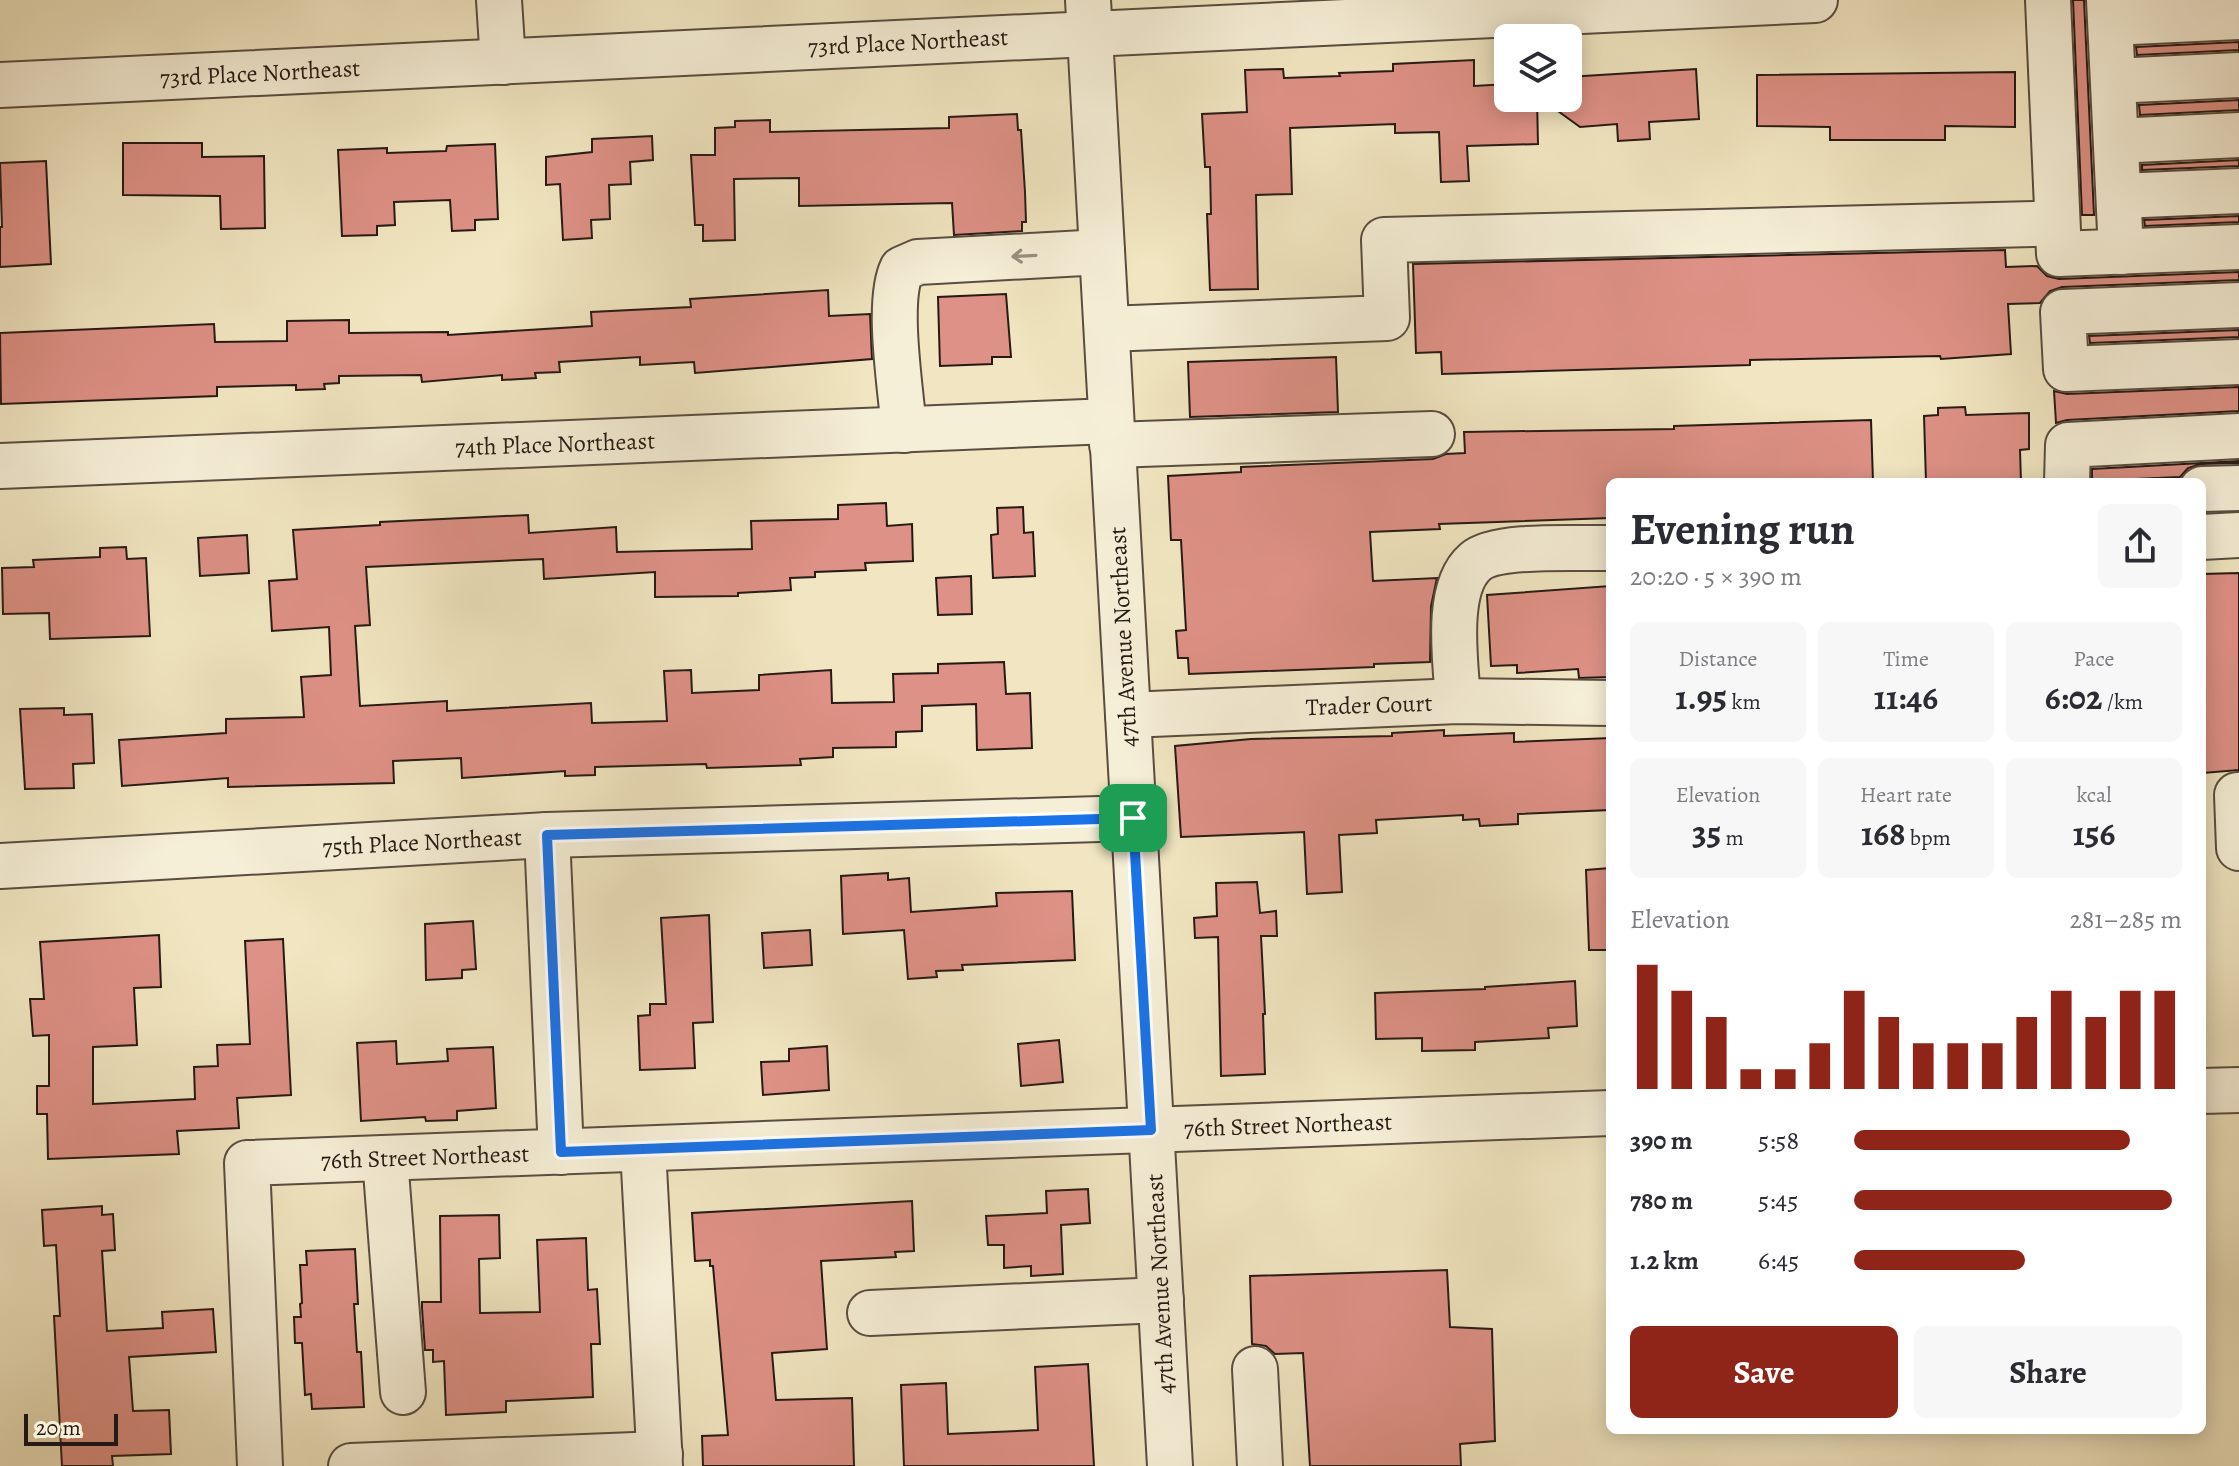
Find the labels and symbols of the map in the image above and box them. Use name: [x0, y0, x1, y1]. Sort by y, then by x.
street label: 73rd Place Northeast: [807, 21, 1009, 63]
street label: 73rd Place Northeast: [159, 52, 361, 94]
one-way arrow: [1011, 249, 1038, 264]
street label: 74th Place Northeast: [454, 425, 656, 463]
street label: 47th Avenue Northeast: [1101, 526, 1145, 748]
street label: Trader Court: [1305, 687, 1433, 723]
pin: [1099, 784, 1167, 852]
street label: 75th Place Northeast: [321, 821, 523, 863]
street label: 76th Street Northeast: [1183, 1105, 1393, 1145]
street label: 76th Street Northeast: [320, 1137, 530, 1177]
street label: 47th Avenue Northeast: [1138, 1173, 1182, 1395]
scale bar: [24, 1410, 118, 1446]

